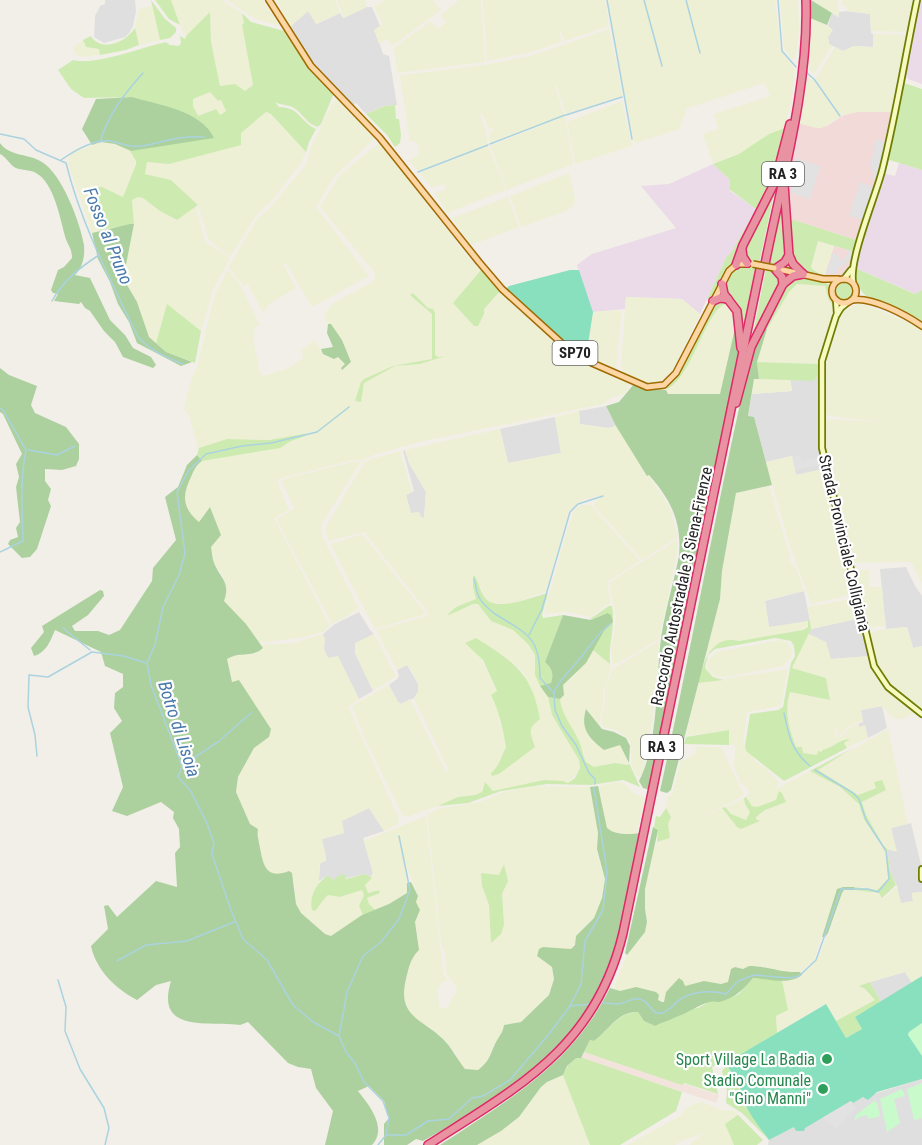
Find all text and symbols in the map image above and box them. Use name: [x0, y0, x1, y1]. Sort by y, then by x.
road number: RA 3: [762, 162, 804, 186]
water label: Fosso al Pruno: [79, 184, 137, 287]
road number: SP70: [552, 341, 598, 365]
street label: Strada Provinciale Colligiana: [815, 453, 874, 633]
street label: Raccordo Autostradale 3 Siena-Firenze: [647, 465, 716, 707]
water label: Botro di Lisoia: [154, 678, 205, 779]
road number: RA 3: [641, 735, 683, 759]
place label: Sport Village La Badia: [676, 1050, 815, 1069]
marker: Sport Village La Badia: [820, 1052, 834, 1066]
place label: Stadio Comunale "Gino Manni": [704, 1071, 811, 1108]
marker: Stadio Comunale "Gino Manni": [816, 1082, 830, 1096]

